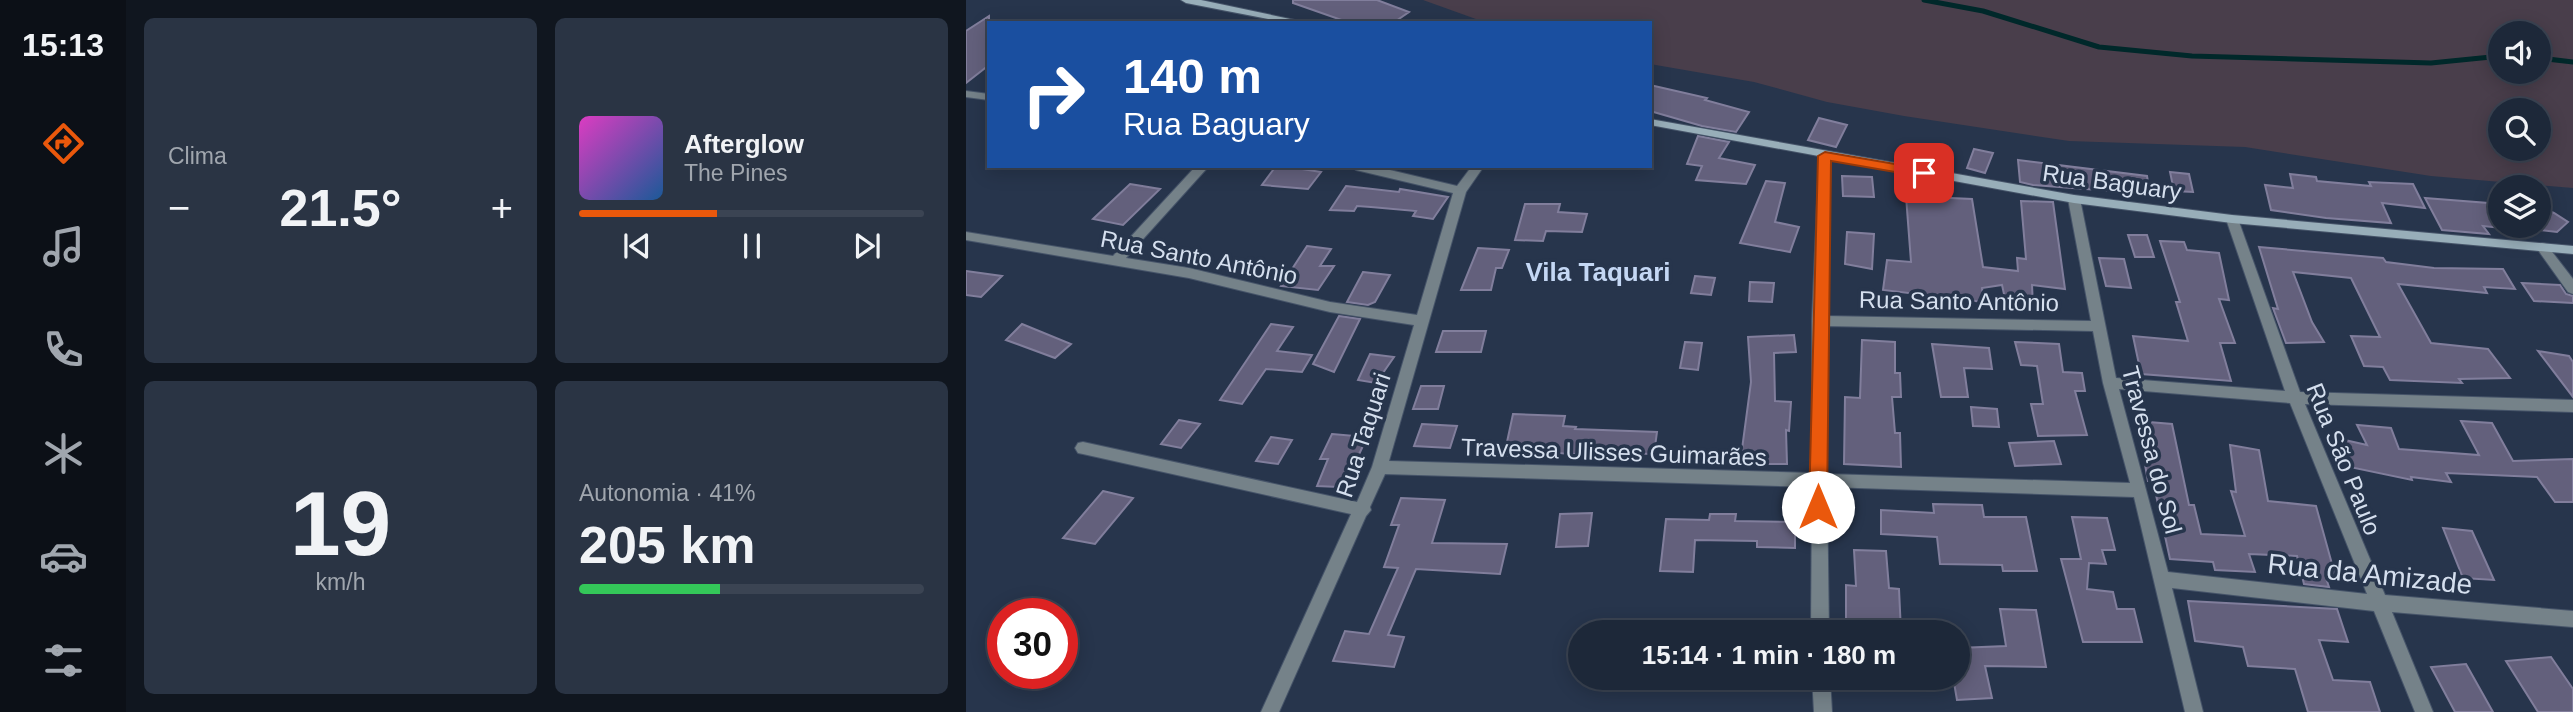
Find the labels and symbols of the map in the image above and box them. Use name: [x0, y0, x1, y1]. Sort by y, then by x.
pin: [1894, 143, 1954, 203]
street label: Rua Baguary: [2041, 159, 2183, 205]
street label: Rua Santo Antônio: [1098, 225, 1300, 289]
district label: Vila Taquari: [1526, 257, 1670, 287]
street label: Rua Santo Antônio: [1859, 286, 2059, 316]
street label: Travessa do Sol: [2117, 363, 2187, 537]
street label: Rua Taquari: [1330, 369, 1396, 501]
street label: Rua São Paulo: [2301, 379, 2387, 539]
street label: Travessa Ulisses Guimarães: [1461, 433, 1767, 471]
position arrow: [1781, 470, 1855, 544]
street label: Rua da Amizade: [2266, 548, 2474, 600]
speed limit sign: 30: [987, 598, 1078, 689]

